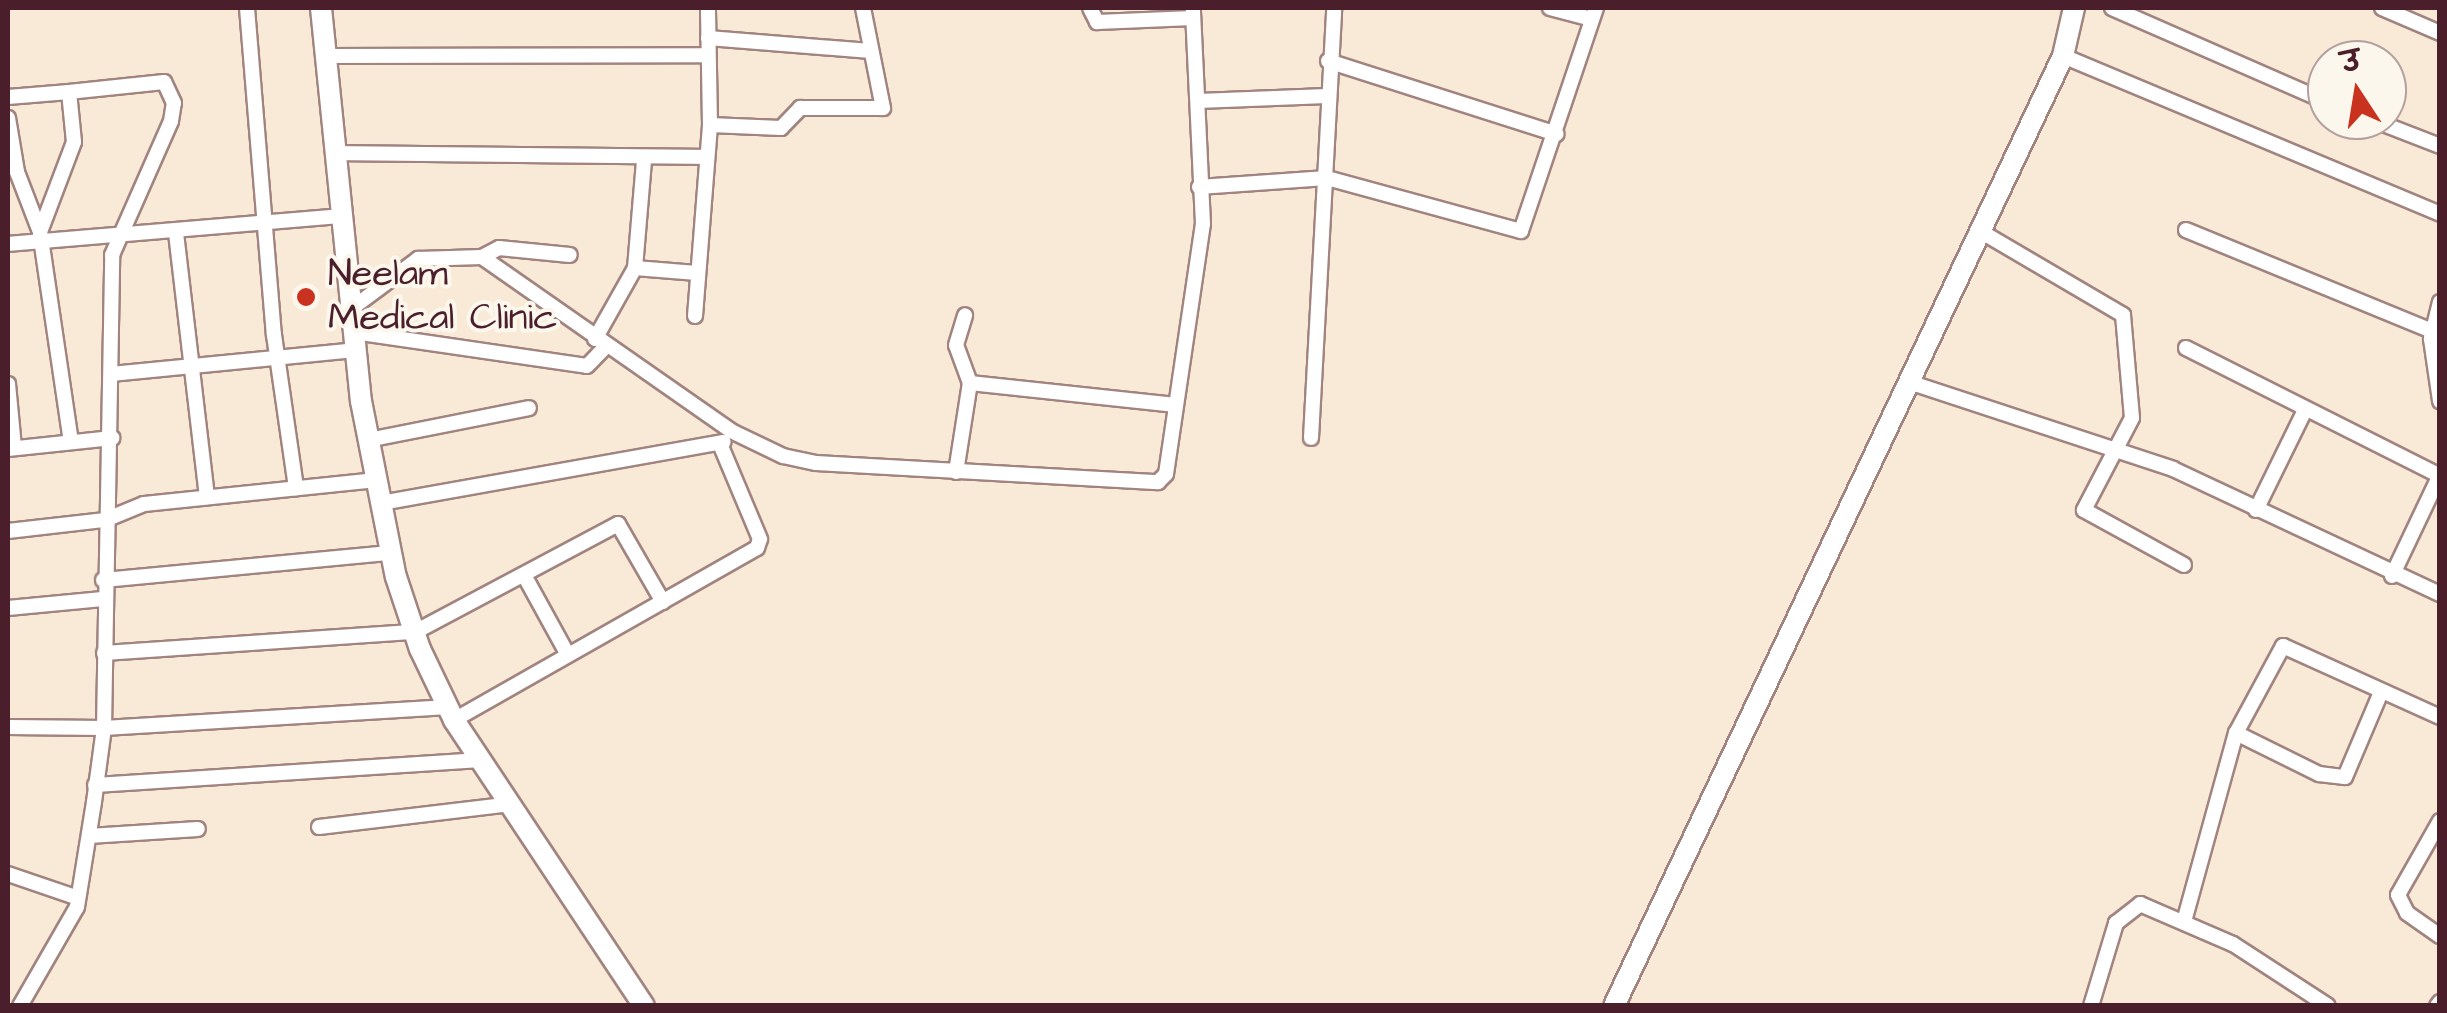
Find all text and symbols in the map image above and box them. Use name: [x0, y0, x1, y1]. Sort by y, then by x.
north arrow: [2307, 40, 2407, 140]
text: उ: [2338, 41, 2364, 83]
place label: Neelam Medical Clinic: [328, 252, 557, 342]
marker: Neelam Medical Clinic: [293, 284, 319, 310]

